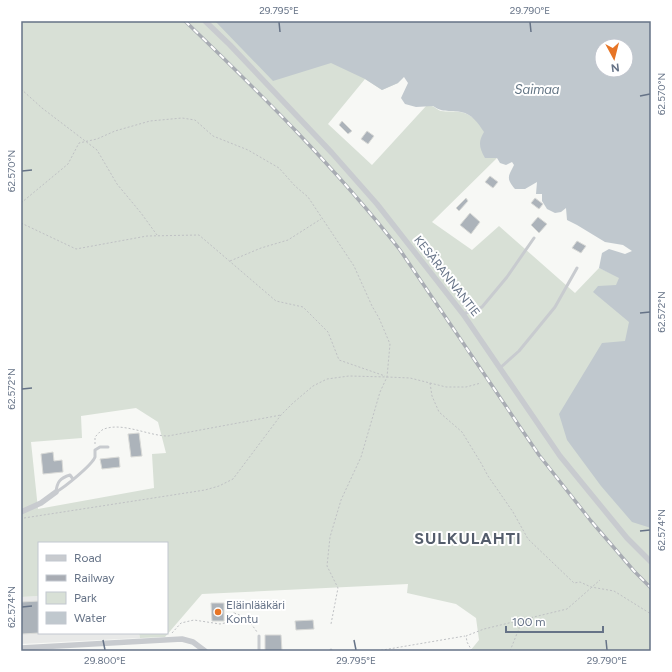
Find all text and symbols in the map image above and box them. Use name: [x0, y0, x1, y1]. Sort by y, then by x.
text: 29.795°E: [259, 4, 299, 17]
text: 29.790°E: [510, 4, 550, 17]
north arrow: [594, 38, 634, 78]
text: N: [610, 60, 620, 74]
text: 62.570°N: [655, 73, 668, 115]
water label: Saimaa: [515, 82, 560, 97]
text: 62.570°N: [5, 150, 18, 192]
street label: KESÄRANNANTIE: [411, 233, 483, 319]
text: 62.572°N: [655, 291, 668, 333]
text: 62.572°N: [5, 368, 18, 410]
text: 62.574°N: [655, 509, 668, 551]
district label: SULKULAHTI: [414, 529, 522, 548]
legend: [38, 542, 168, 634]
text: Road: [74, 551, 102, 565]
text: Railway: [74, 571, 115, 585]
text: 62.574°N: [5, 586, 18, 628]
text: Park: [74, 591, 97, 605]
place label: Eläinlääkäri Kontu: [226, 598, 285, 626]
marker: Eläinlääkäri Kontu: [213, 607, 223, 617]
scale bar: [506, 608, 603, 634]
text: Water: [74, 611, 106, 625]
text: 100 m: [512, 615, 546, 629]
text: 29.800°E: [84, 654, 126, 667]
text: 29.795°E: [336, 654, 376, 667]
text: 29.790°E: [587, 654, 627, 667]

